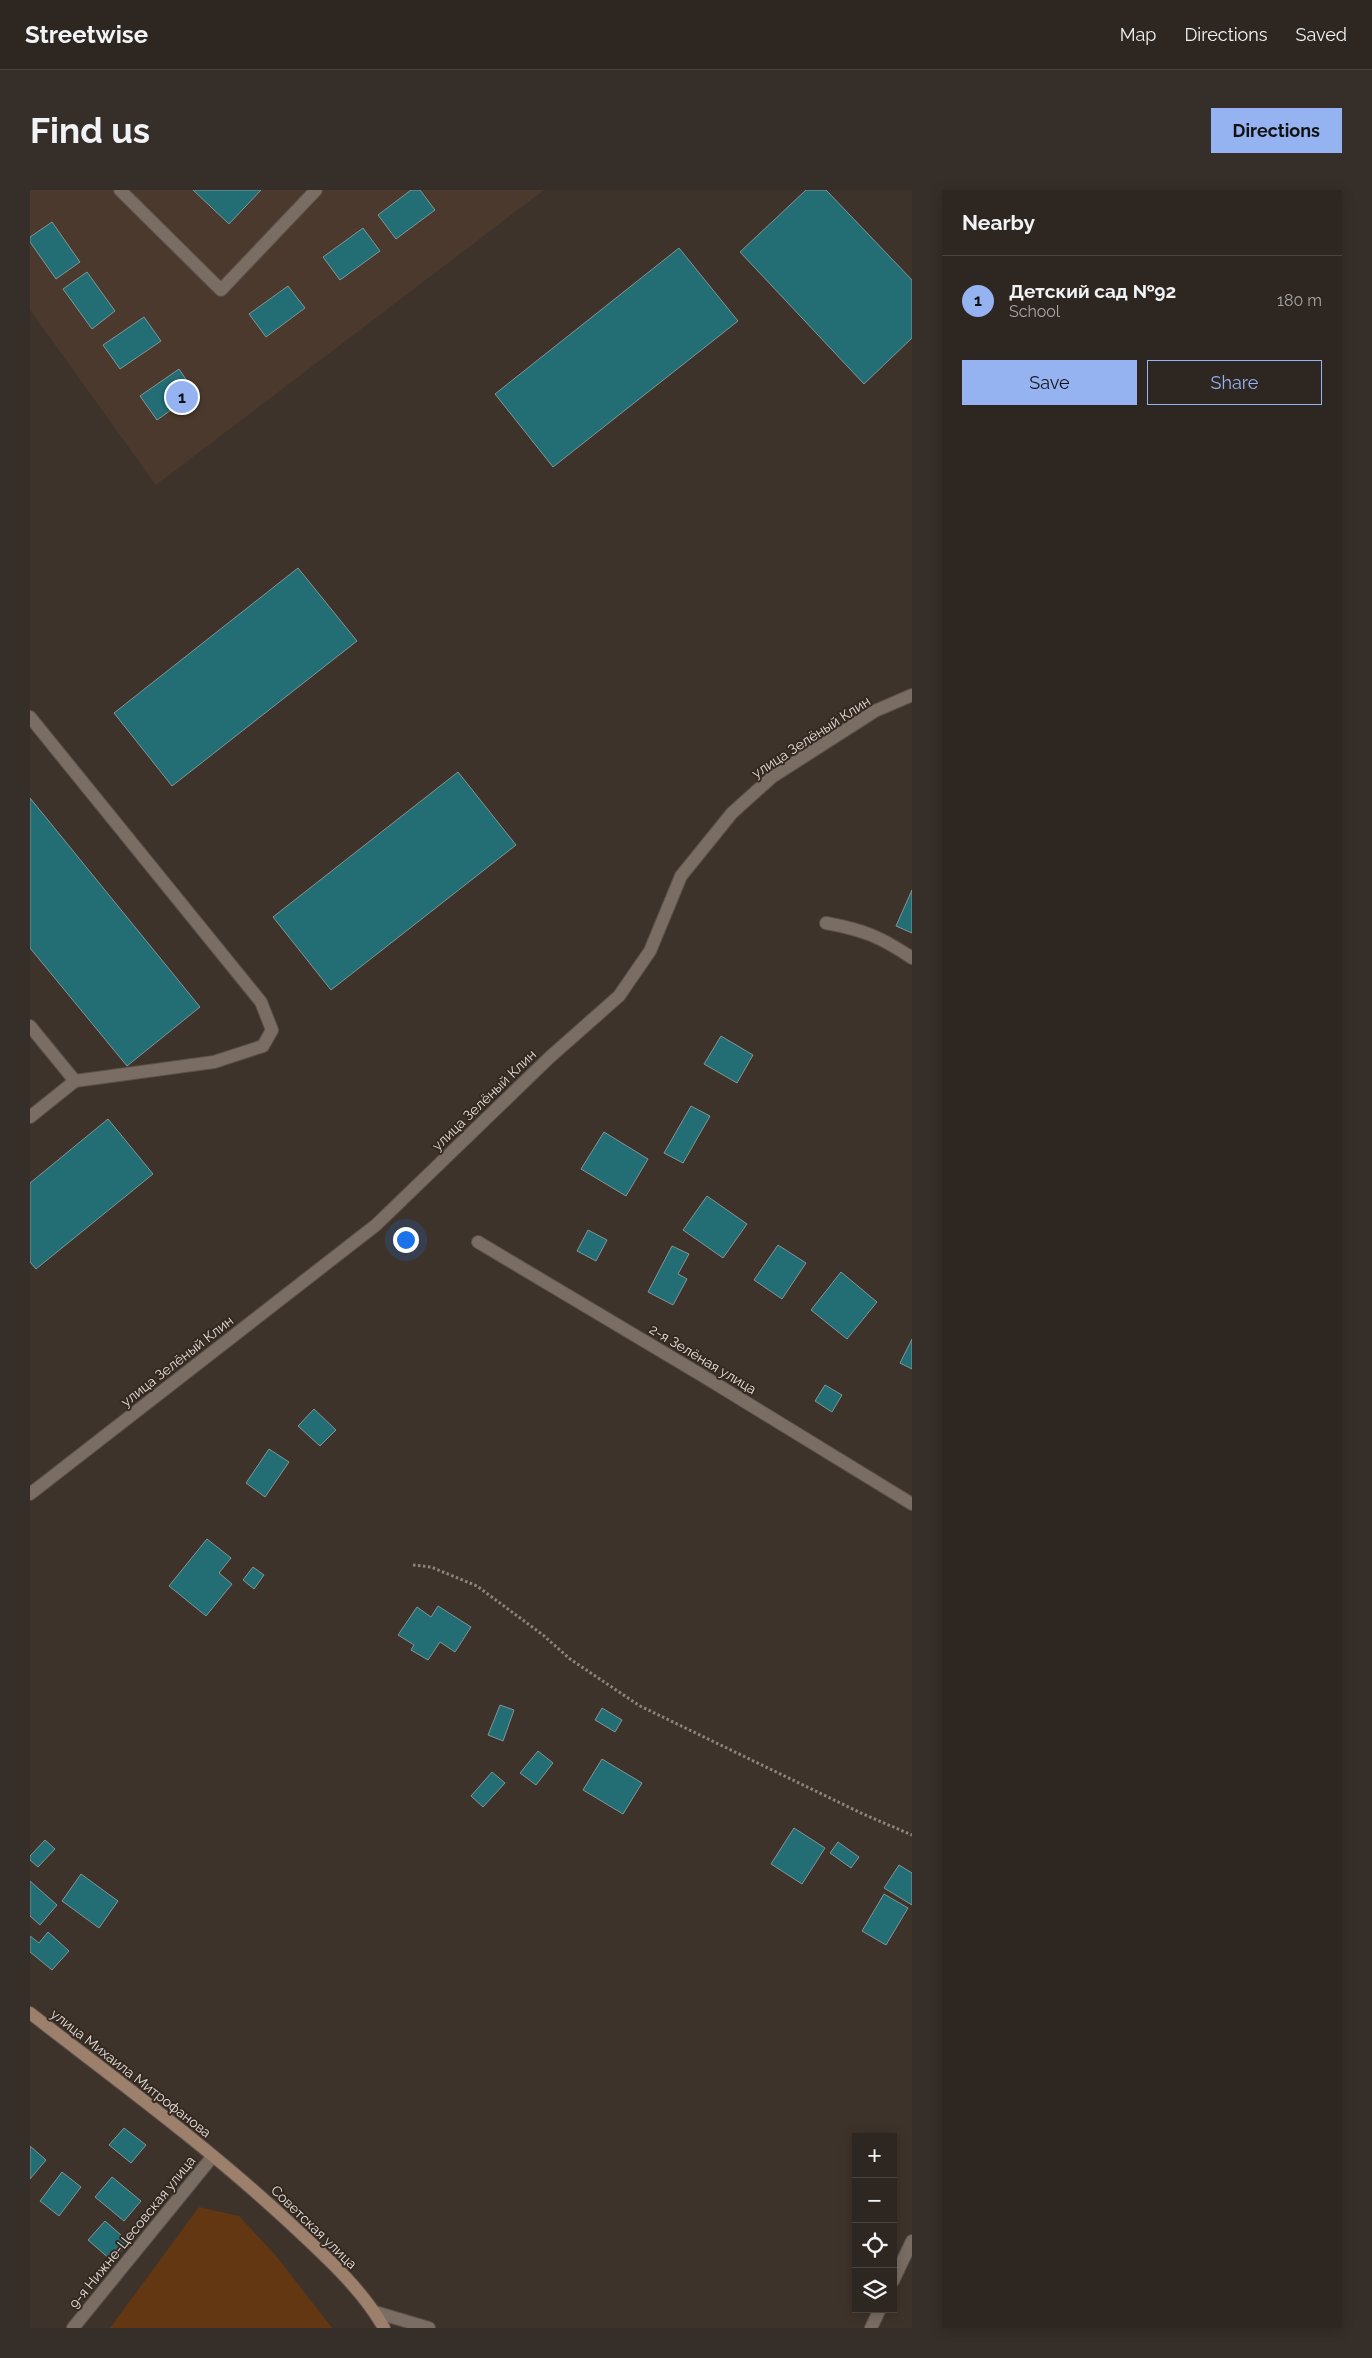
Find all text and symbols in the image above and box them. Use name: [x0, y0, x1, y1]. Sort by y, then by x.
text: Streetwise: [25, 20, 148, 49]
text: Map: [1120, 24, 1156, 45]
text: Directions: [1184, 24, 1268, 45]
text: Saved: [1296, 24, 1347, 45]
button: Directions: [1211, 108, 1342, 153]
text: Find us: [30, 110, 150, 151]
text: Nearby: [962, 210, 1035, 235]
text: Детский сад №92: [1009, 280, 1176, 302]
text: 1: [974, 291, 982, 310]
text: 180 m: [1277, 291, 1322, 310]
text: School: [1009, 302, 1060, 321]
button: Save: [962, 360, 1137, 405]
button: Share: [1147, 360, 1322, 405]
pin: 1: [166, 378, 198, 416]
street label: улица Зелёный Клин: [749, 693, 873, 781]
street label: улица Зелёный Клин: [429, 1046, 539, 1154]
your location: [393, 1227, 419, 1253]
street label: улица Зелёный Клин: [118, 1312, 236, 1410]
street label: 2-я Зелёная улица: [647, 1321, 759, 1397]
street label: улица Михаила Митрофанова: [48, 2005, 214, 2141]
map controls: [852, 2133, 897, 2313]
button: +: [852, 2133, 897, 2178]
street label: 9-я Нижне-Цесовская улица: [66, 2153, 198, 2311]
button: −: [852, 2178, 897, 2223]
street label: Советская улица: [268, 2182, 360, 2272]
button: locate: [852, 2223, 897, 2268]
button: layers: [852, 2268, 897, 2313]

